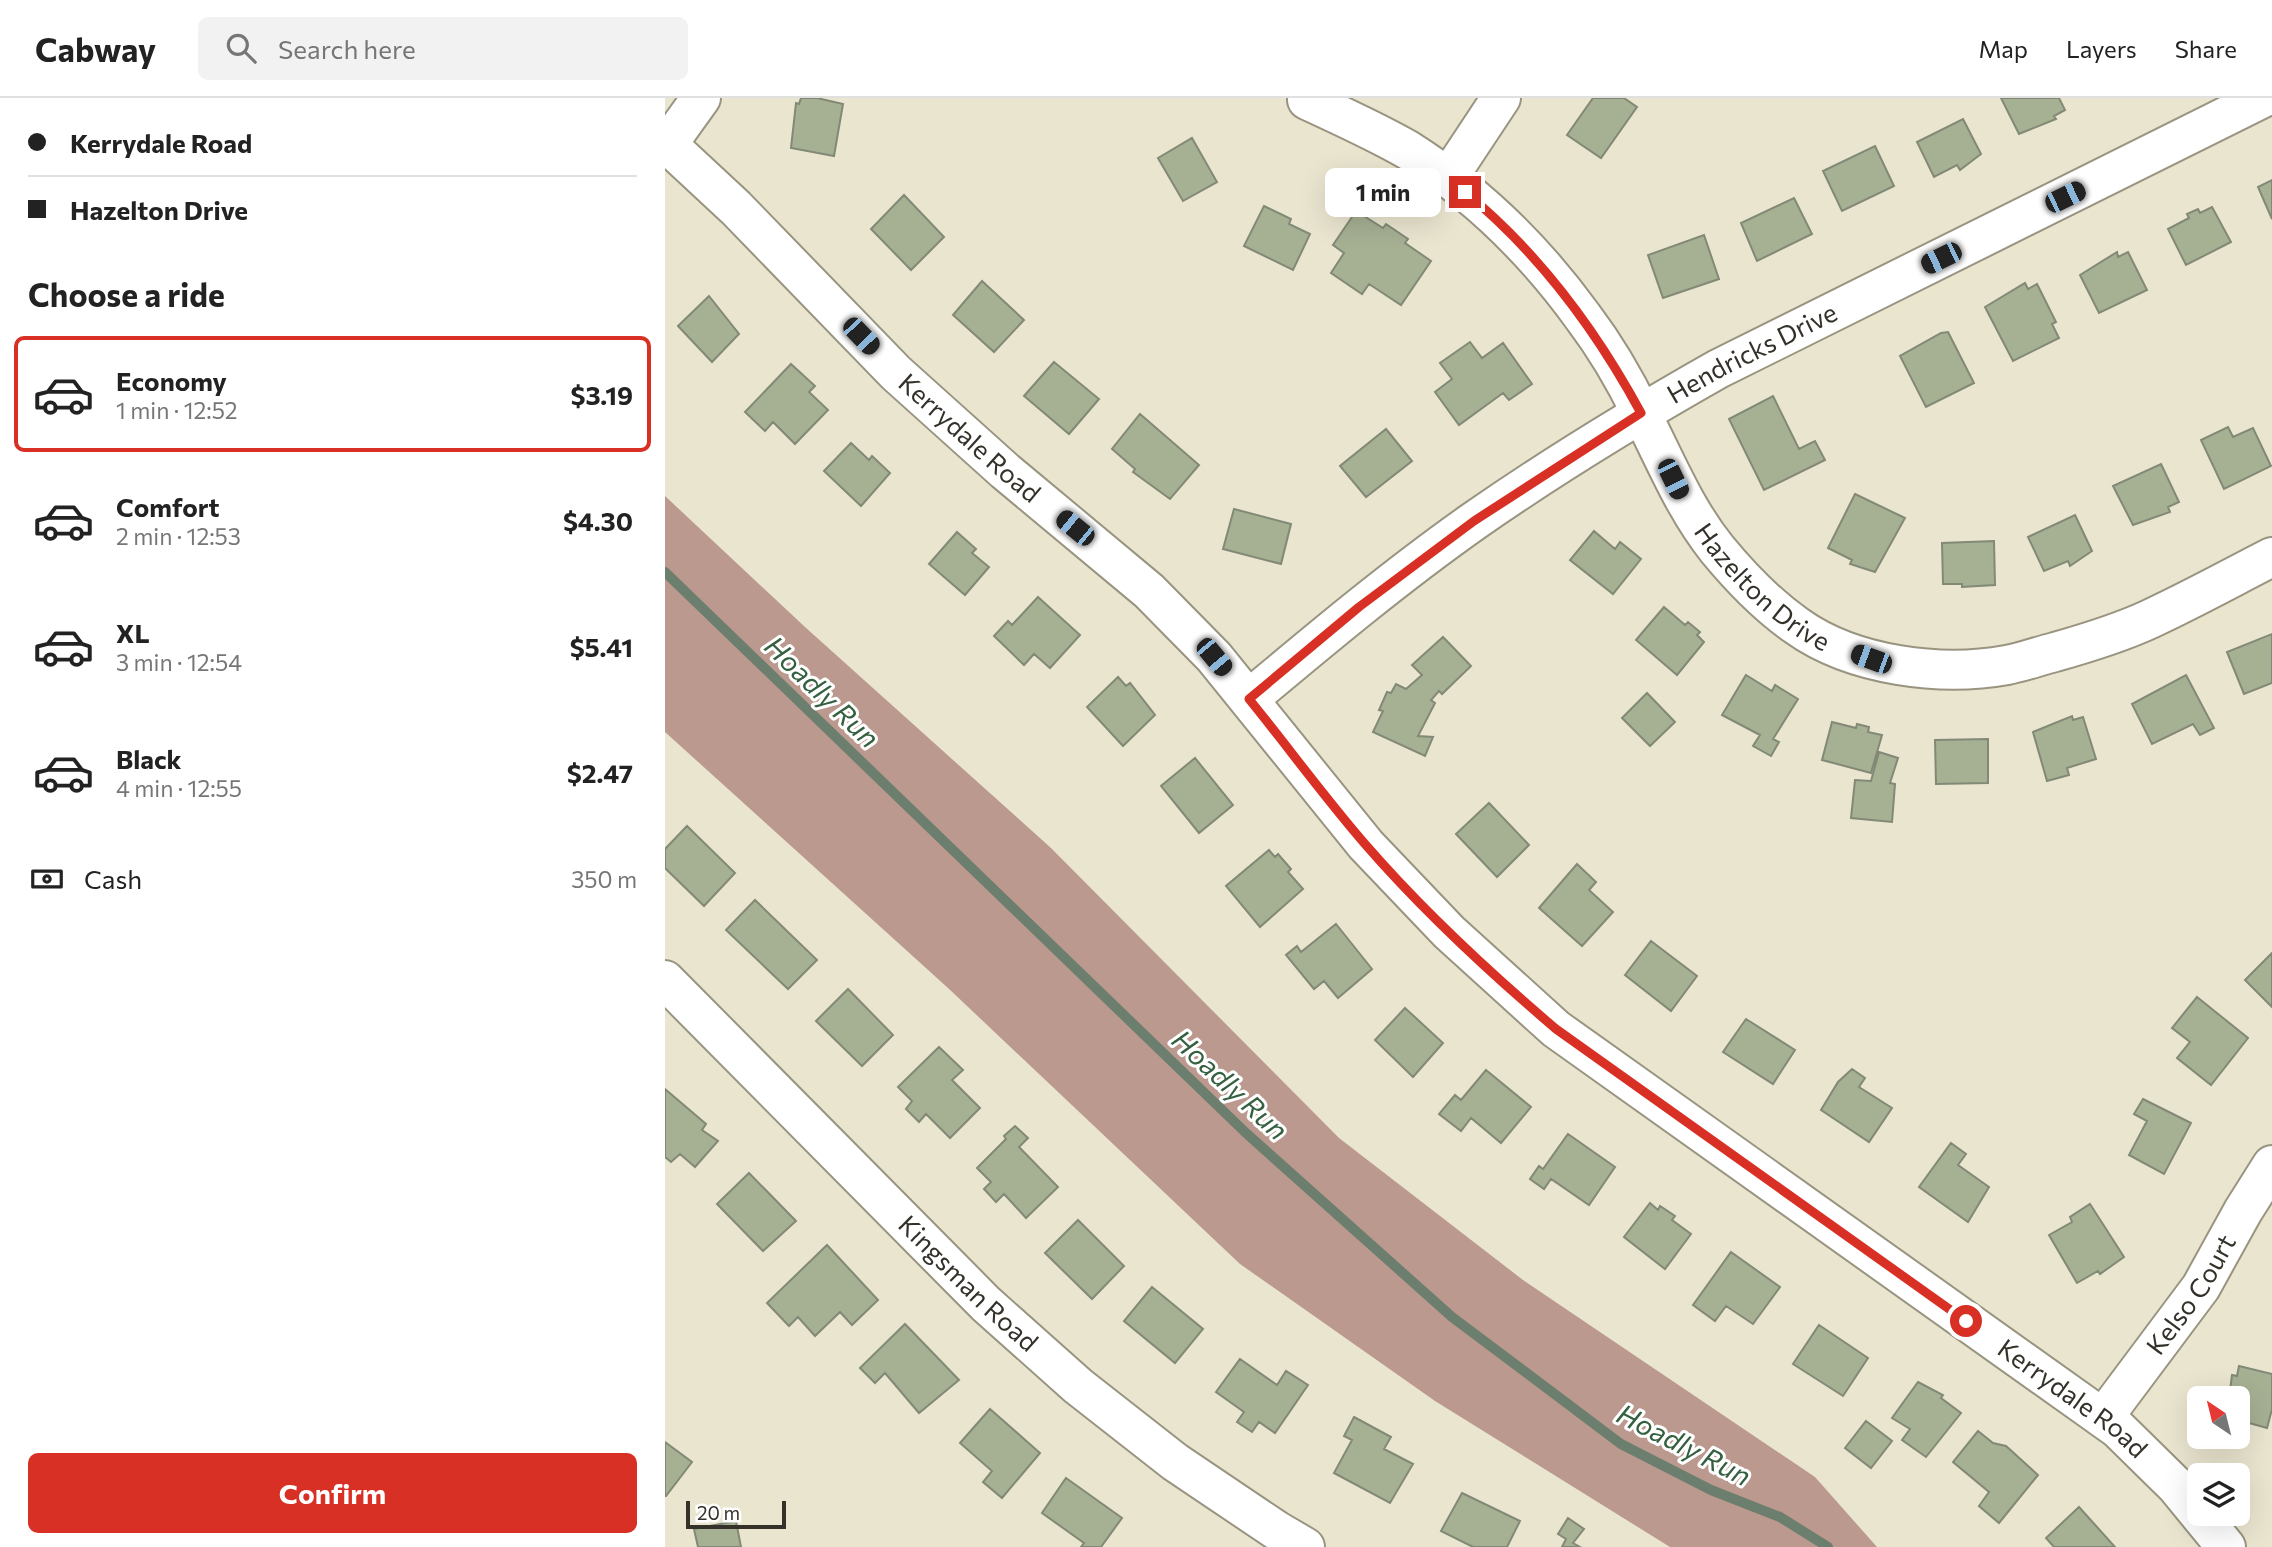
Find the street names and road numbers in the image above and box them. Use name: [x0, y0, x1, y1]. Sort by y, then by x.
street label: Hendricks Drive: [1661, 296, 1841, 409]
street label: Kerrydale Road: [893, 366, 1047, 508]
street label: Hazelton Drive: [1689, 517, 1835, 656]
street label: Kingsman Road: [893, 1208, 1045, 1357]
street label: Kelso Court: [2139, 1228, 2241, 1360]
street label: Kerrydale Road: [1992, 1332, 2155, 1463]

